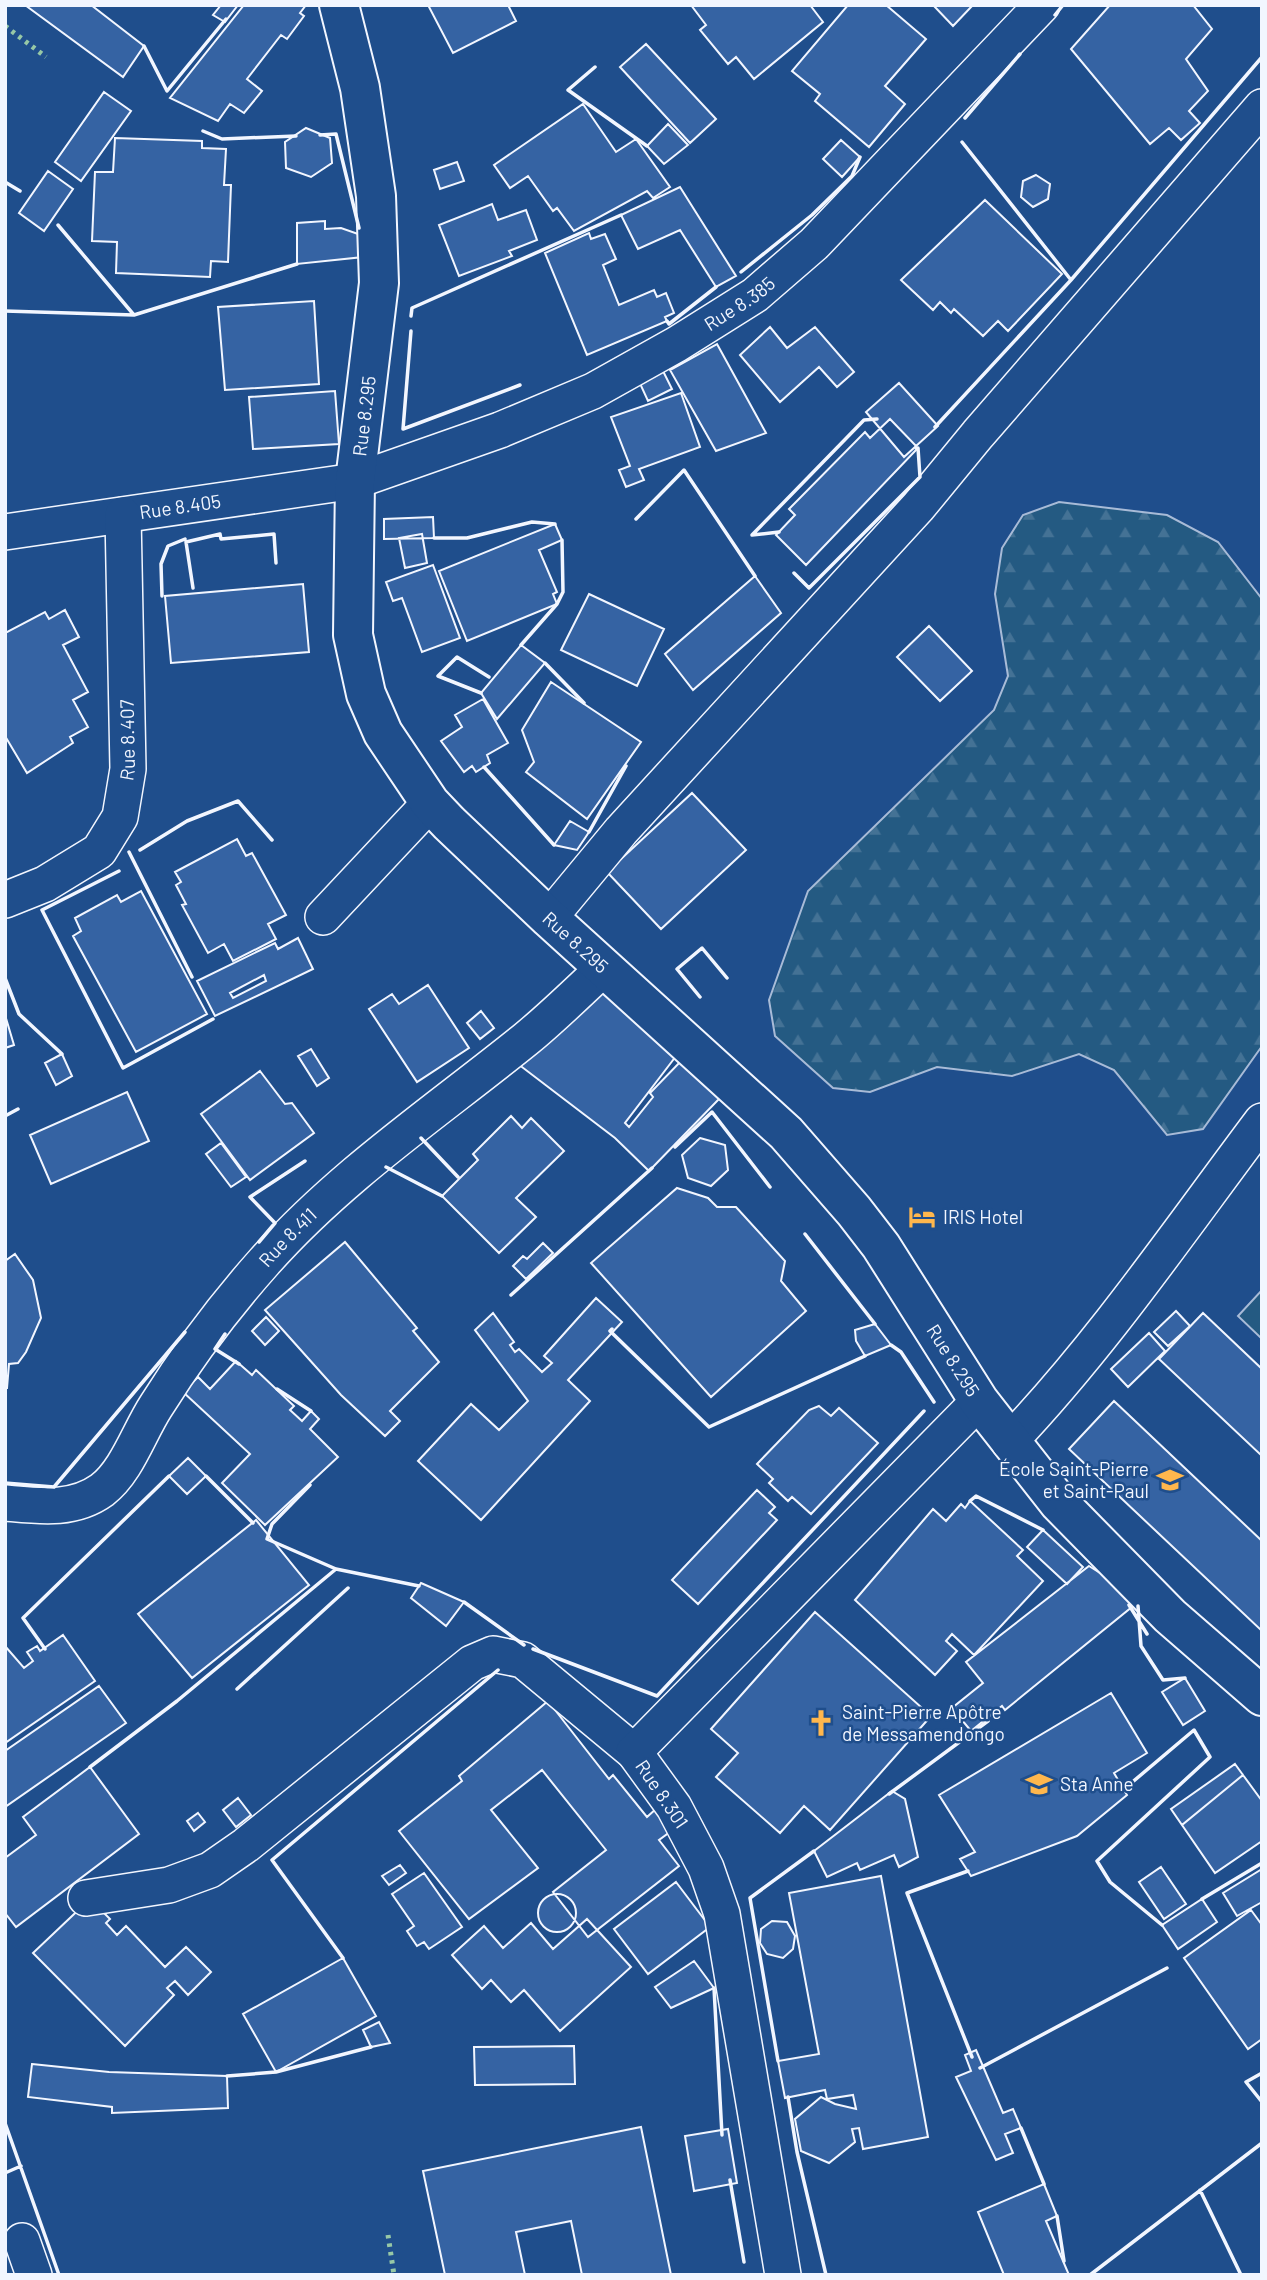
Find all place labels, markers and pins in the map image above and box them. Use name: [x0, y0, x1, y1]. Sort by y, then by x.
hotel icon: IRIS Hotel: [907, 1202, 937, 1232]
place label: IRIS Hotel: [943, 1205, 1023, 1228]
place label: École Saint-Pierre et Saint-Paul: [999, 1457, 1149, 1502]
school or university icon: École Saint-Pierre et Saint-Paul: [1155, 1465, 1185, 1495]
place label: Saint-Pierre Apôtre de Messamendongo: [842, 1700, 1005, 1745]
church icon: Saint-Pierre Apôtre de Messamendongo: [806, 1708, 836, 1738]
school or university icon: Sta Anne: [1024, 1769, 1054, 1799]
place label: Sta Anne: [1060, 1772, 1134, 1795]

